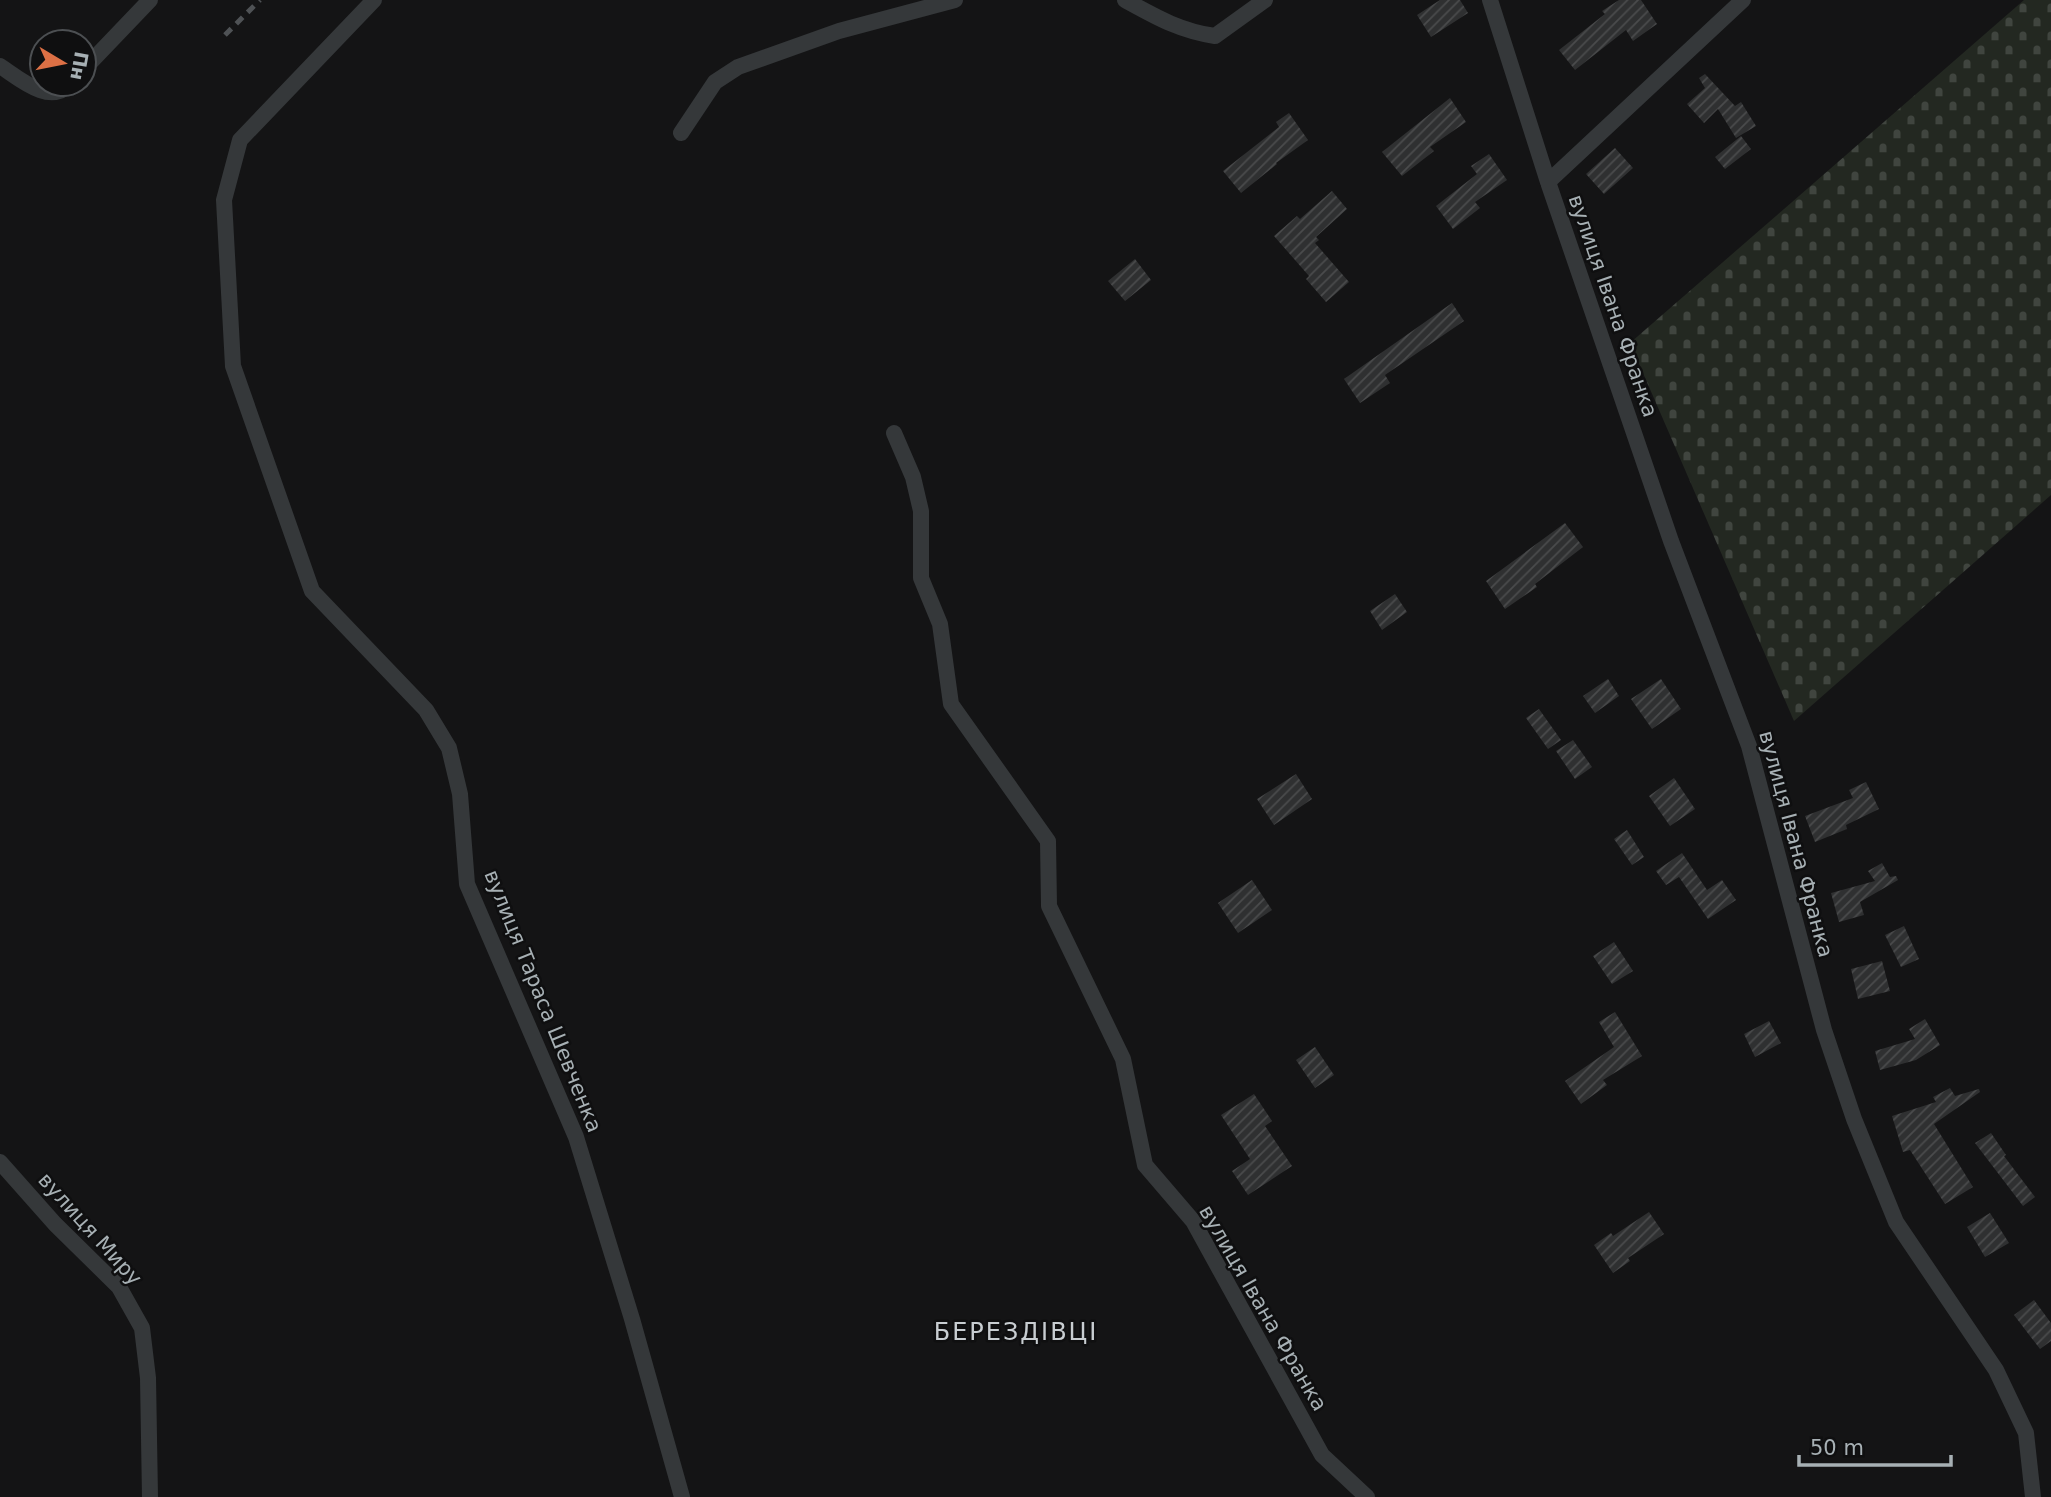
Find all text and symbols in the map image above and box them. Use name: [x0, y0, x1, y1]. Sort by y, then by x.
north arrow: [28, 28, 98, 98]
text: Пн: [66, 50, 93, 82]
street label: вулиця Івана Франка: [1564, 192, 1662, 420]
street label: вулиця Івана Франка: [1754, 728, 1838, 960]
street label: вулиця Тараса Шевченка: [479, 866, 607, 1136]
street label: вулиця Миру: [33, 1168, 147, 1290]
street label: вулиця Івана Франка: [1194, 1201, 1332, 1415]
district label: БЕРЕЗДІВЦІ: [934, 1318, 1098, 1346]
scale bar: [1799, 1424, 1951, 1468]
text: 50 m: [1810, 1436, 1864, 1460]

